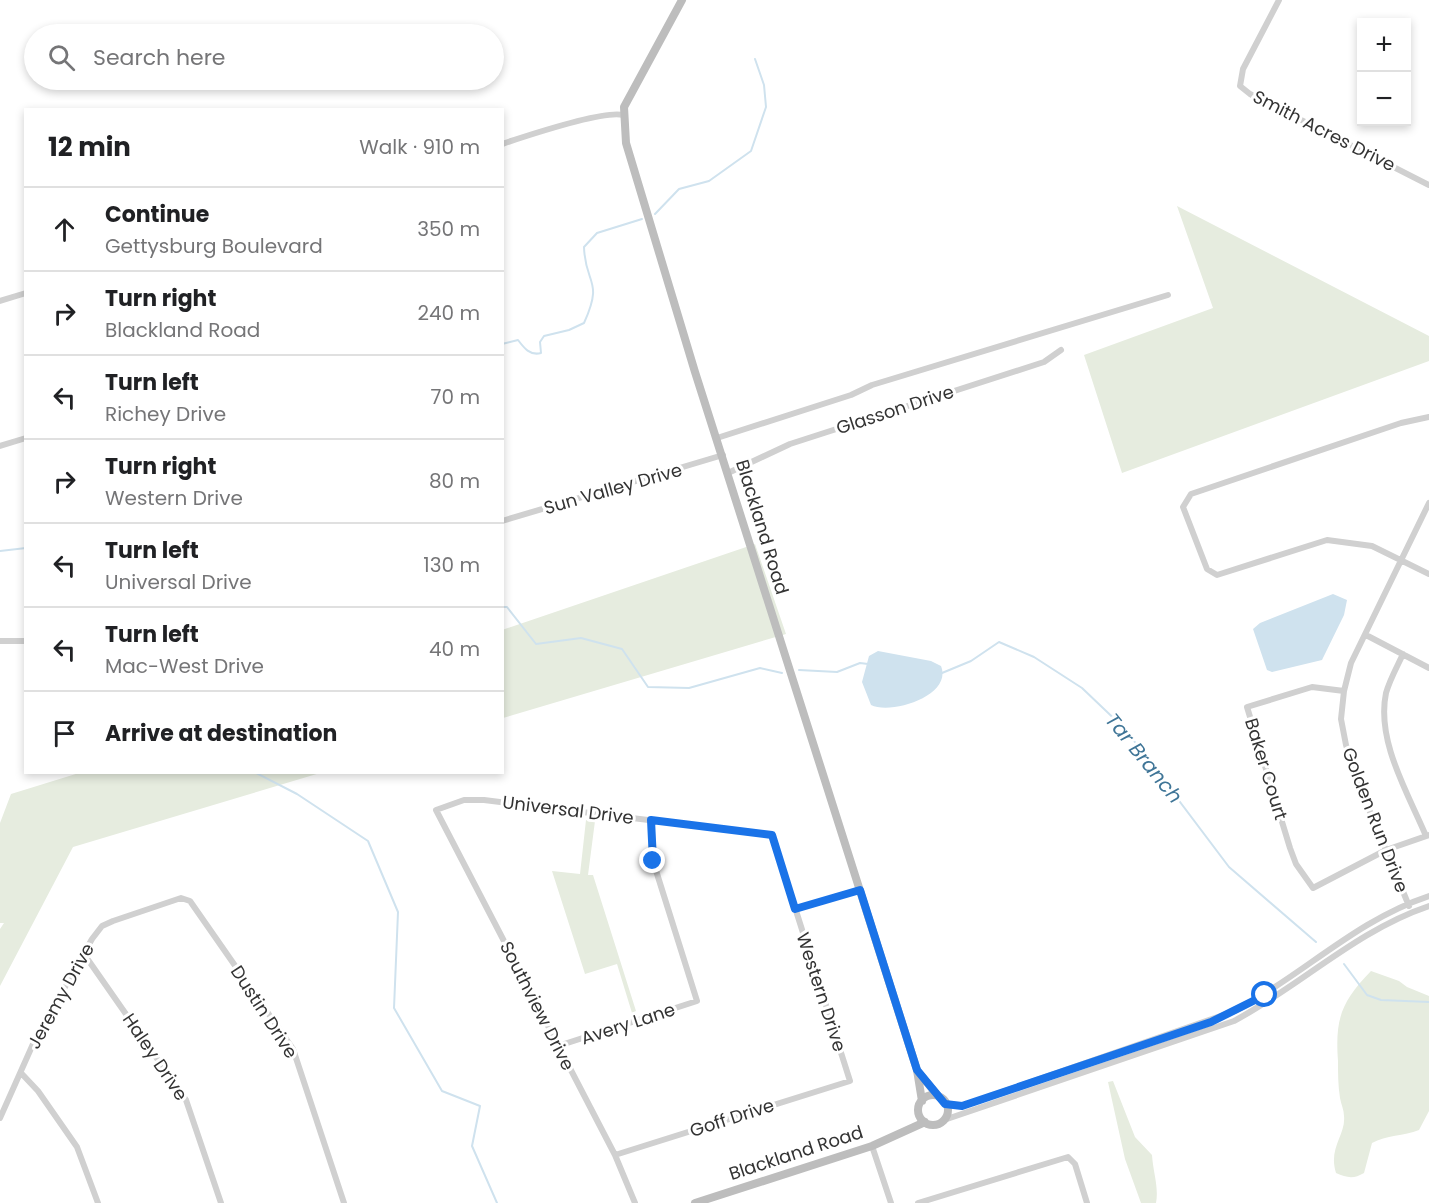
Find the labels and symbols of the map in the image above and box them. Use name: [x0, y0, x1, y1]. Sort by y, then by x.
street label: Smith Acres Drive: [1249, 84, 1400, 177]
street label: Glasson Drive: [833, 379, 957, 440]
street label: Blackland Road: [730, 456, 795, 597]
street label: Sun Valley Drive: [541, 457, 685, 520]
water label: Tar Branch: [1099, 707, 1189, 809]
street label: Baker Court: [1239, 715, 1294, 823]
street label: Golden Run Drive: [1336, 744, 1415, 896]
street label: Universal Drive: [501, 789, 635, 830]
route end: [639, 847, 665, 873]
street label: Western Drive: [790, 929, 853, 1055]
street label: Southview Drive: [494, 937, 581, 1075]
street label: Jeremy Drive: [21, 938, 100, 1053]
street label: Dustin Drive: [225, 960, 304, 1063]
route start: [1251, 981, 1277, 1007]
street label: Avery Lane: [578, 997, 678, 1051]
street label: Haley Drive: [117, 1008, 194, 1105]
street label: Goff Drive: [686, 1092, 777, 1143]
street label: Blackland Road: [726, 1119, 866, 1186]

